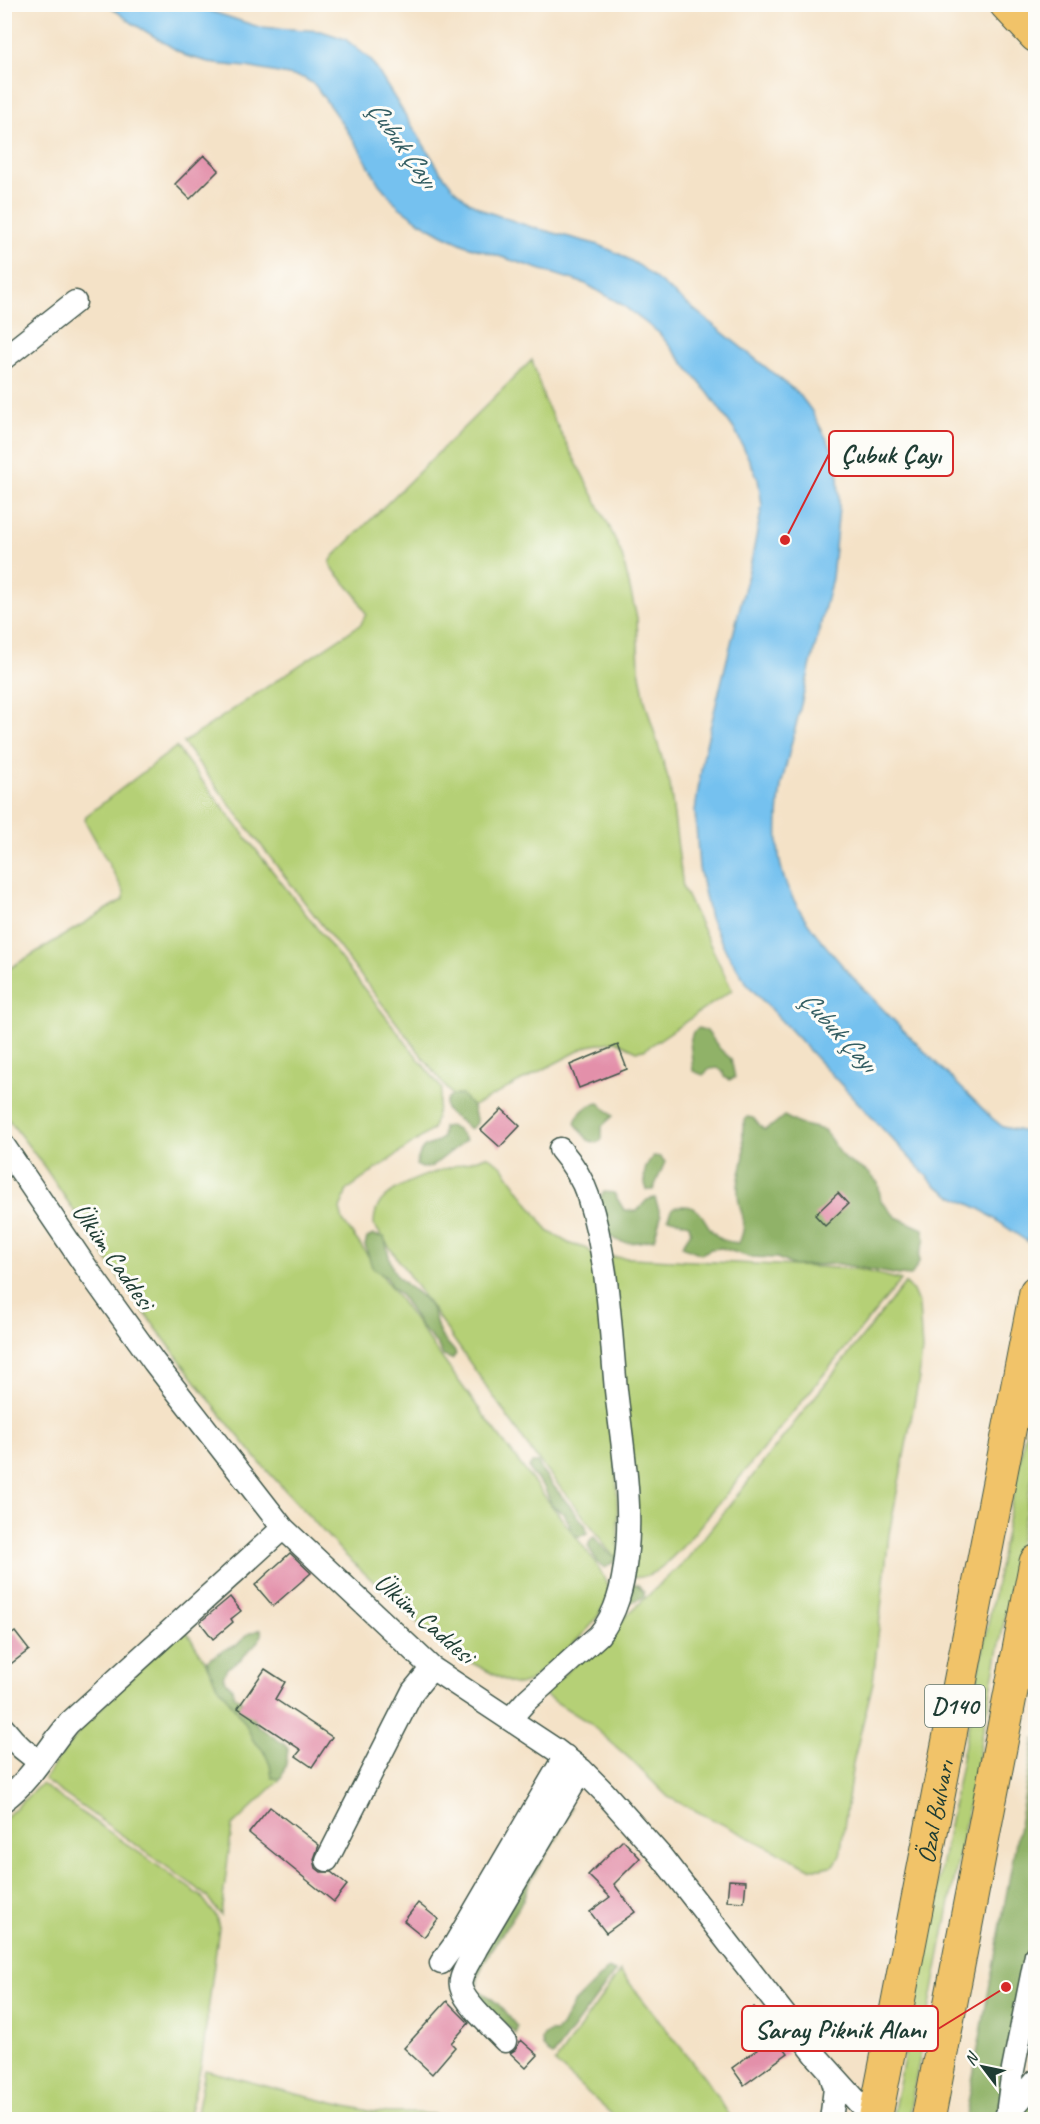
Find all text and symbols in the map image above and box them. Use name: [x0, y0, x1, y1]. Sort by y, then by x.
water label: Çubuk Çayı: [360, 94, 448, 197]
callout: Çubuk Çayı: [829, 431, 953, 476]
text: Çubuk Çayı: [841, 437, 943, 471]
water label: Çubuk Çayı: [793, 983, 887, 1081]
street label: Ülküm Caddesi: [65, 1196, 164, 1319]
street label: Ülküm Caddesi: [367, 1566, 484, 1673]
road number: D140: [925, 1685, 985, 1727]
street label: Özal Bulvarı: [909, 1756, 962, 1866]
callout: Saray Piknik Alanı: [742, 2006, 938, 2051]
text: Saray Piknik Alanı: [754, 2012, 928, 2046]
north arrow: [953, 2037, 1013, 2097]
text: N: [960, 2047, 984, 2069]

